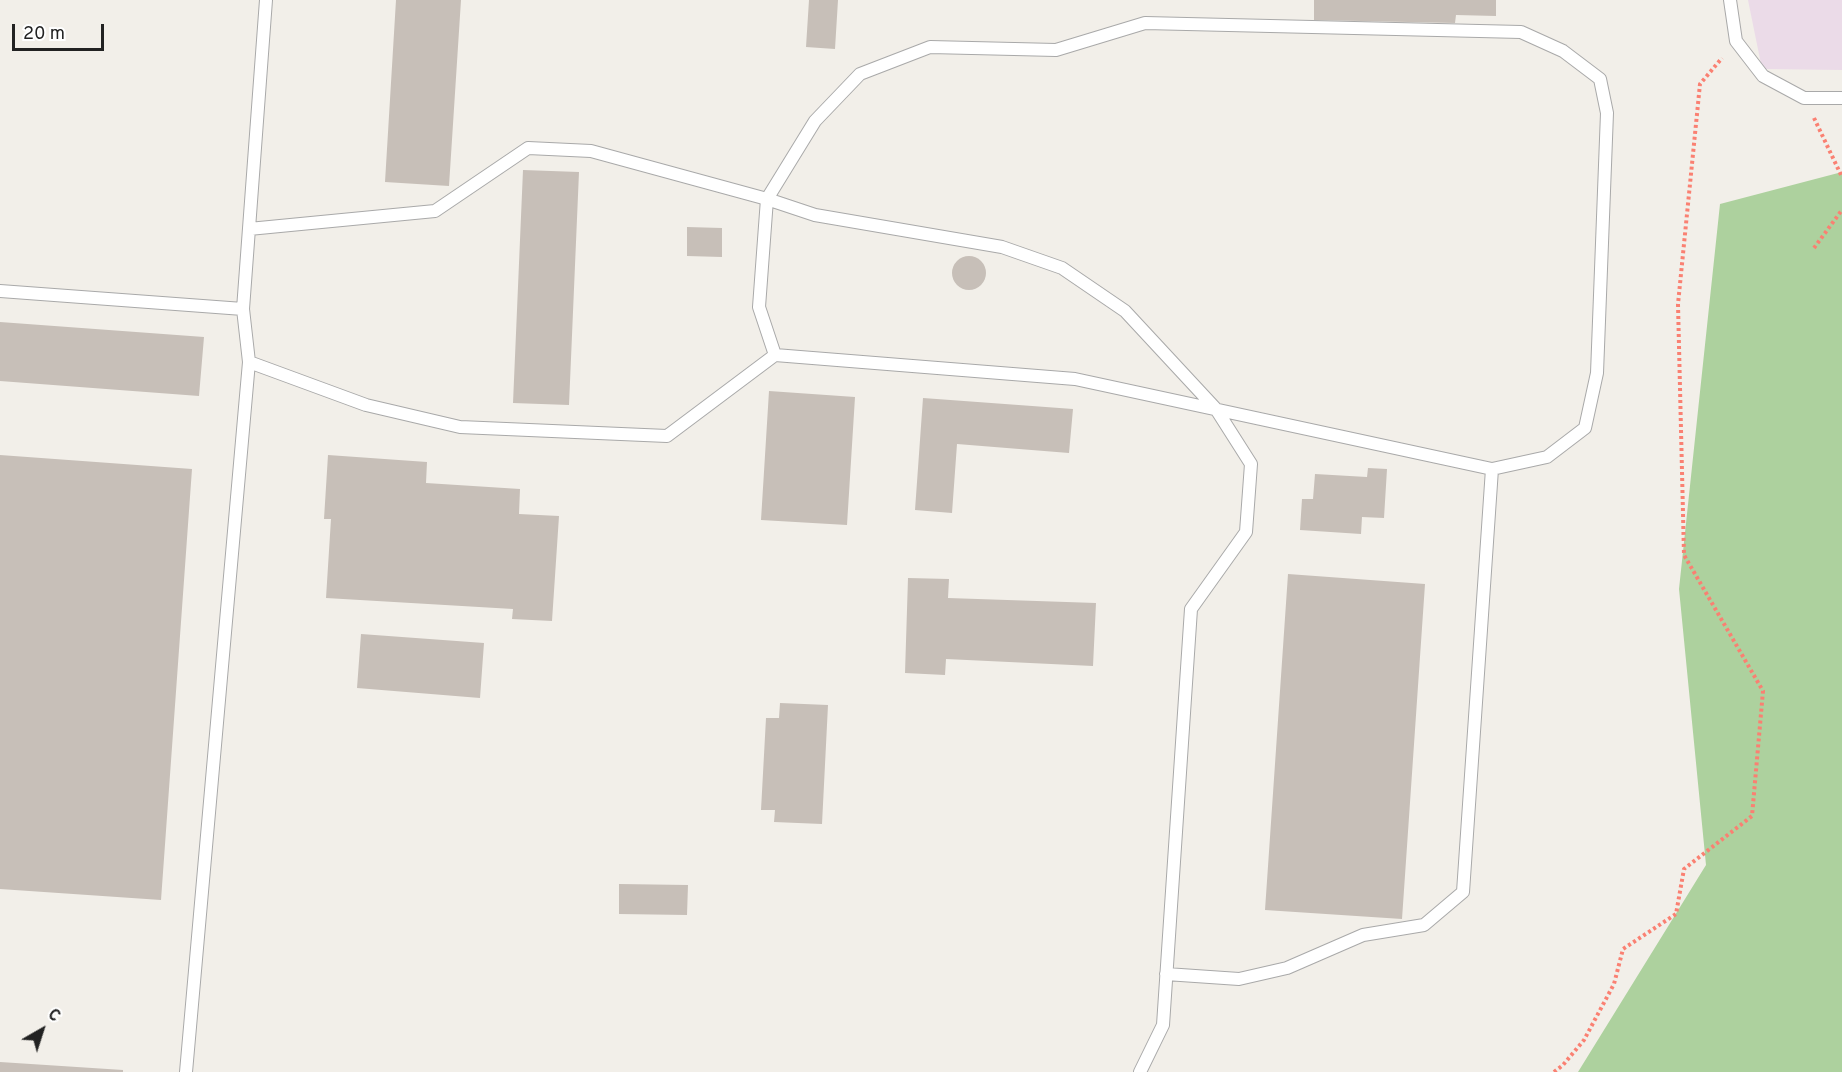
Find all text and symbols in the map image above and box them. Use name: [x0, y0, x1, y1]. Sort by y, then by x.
scale bar: [15, 12, 106, 50]
text: 20 m: [23, 23, 65, 46]
north arrow: [12, 1000, 72, 1060]
text: С: [43, 1005, 64, 1027]

